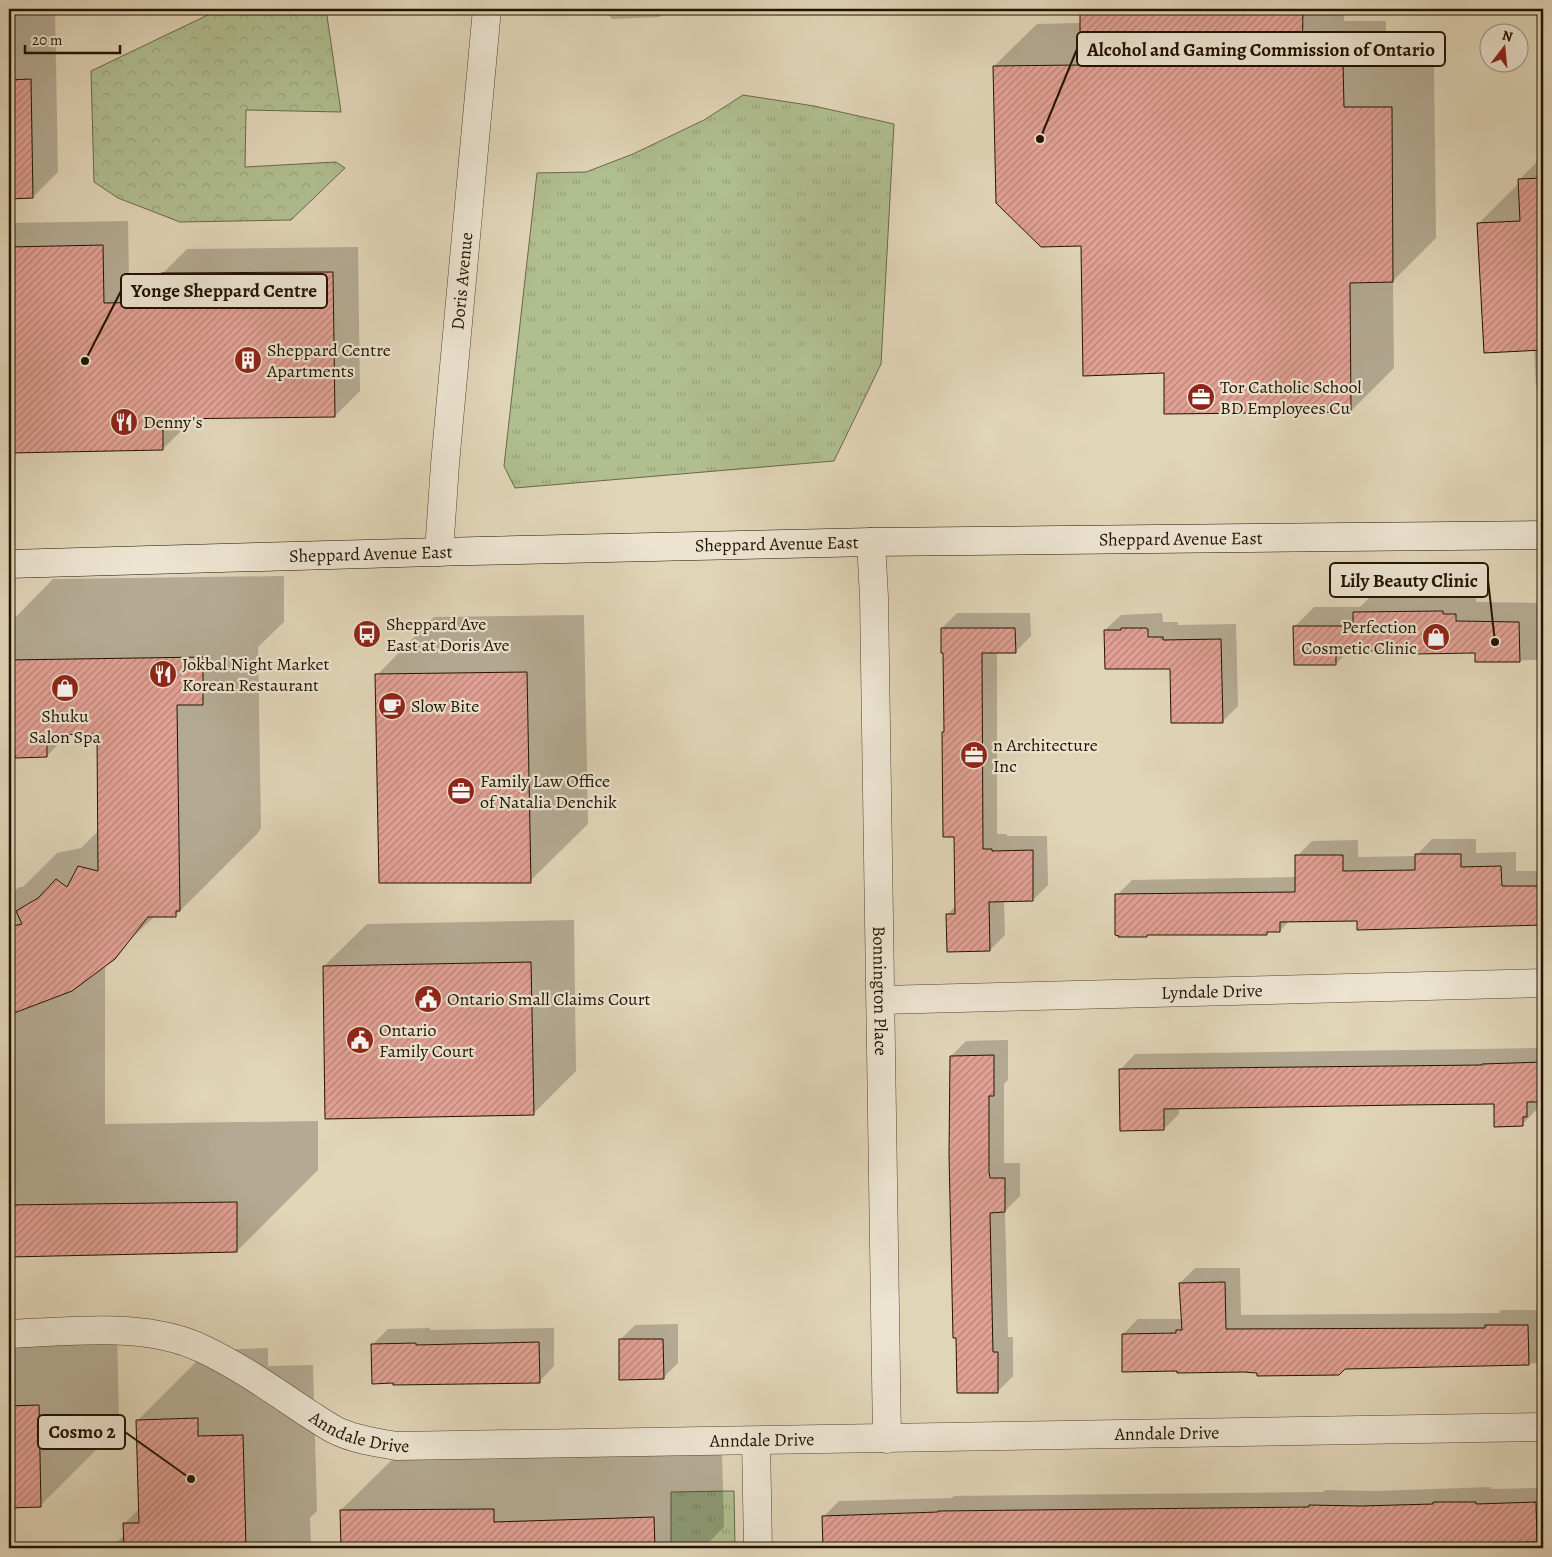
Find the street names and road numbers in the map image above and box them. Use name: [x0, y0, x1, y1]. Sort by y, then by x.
street label: Doris Avenue: [445, 231, 478, 331]
street label: Sheppard Avenue East: [1099, 526, 1263, 551]
street label: Sheppard Avenue East: [695, 530, 859, 558]
street label: Sheppard Avenue East: [289, 540, 453, 568]
street label: Bonnington Place: [867, 926, 893, 1056]
street label: Lyndale Drive: [1161, 978, 1263, 1005]
street label: Anndale Drive: [304, 1405, 410, 1458]
street label: Anndale Drive: [1114, 1420, 1219, 1446]
street label: Anndale Drive: [709, 1427, 814, 1453]

